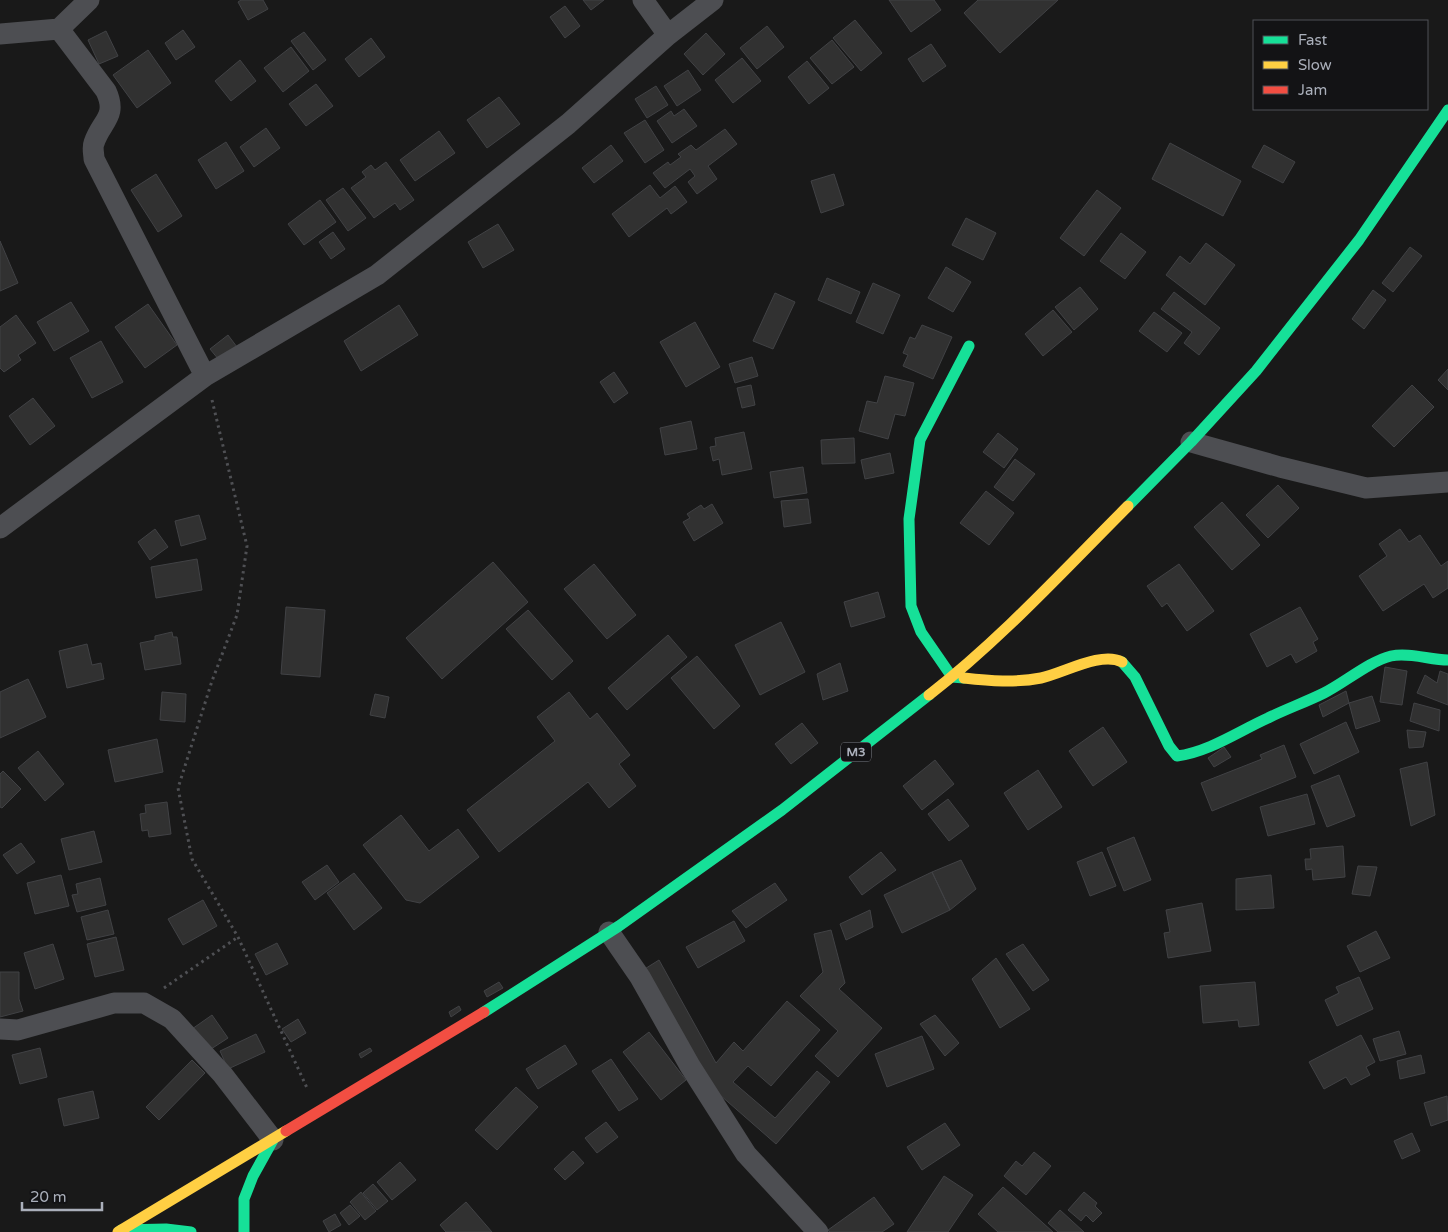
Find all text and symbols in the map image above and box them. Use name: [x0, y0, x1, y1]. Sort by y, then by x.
legend: [1253, 20, 1428, 110]
text: Fast: [1298, 31, 1328, 49]
text: Slow: [1298, 56, 1332, 74]
text: Jam: [1298, 81, 1327, 99]
road number: M3: [841, 742, 871, 762]
scale bar: [22, 1180, 102, 1212]
text: 20 m: [30, 1188, 67, 1206]

